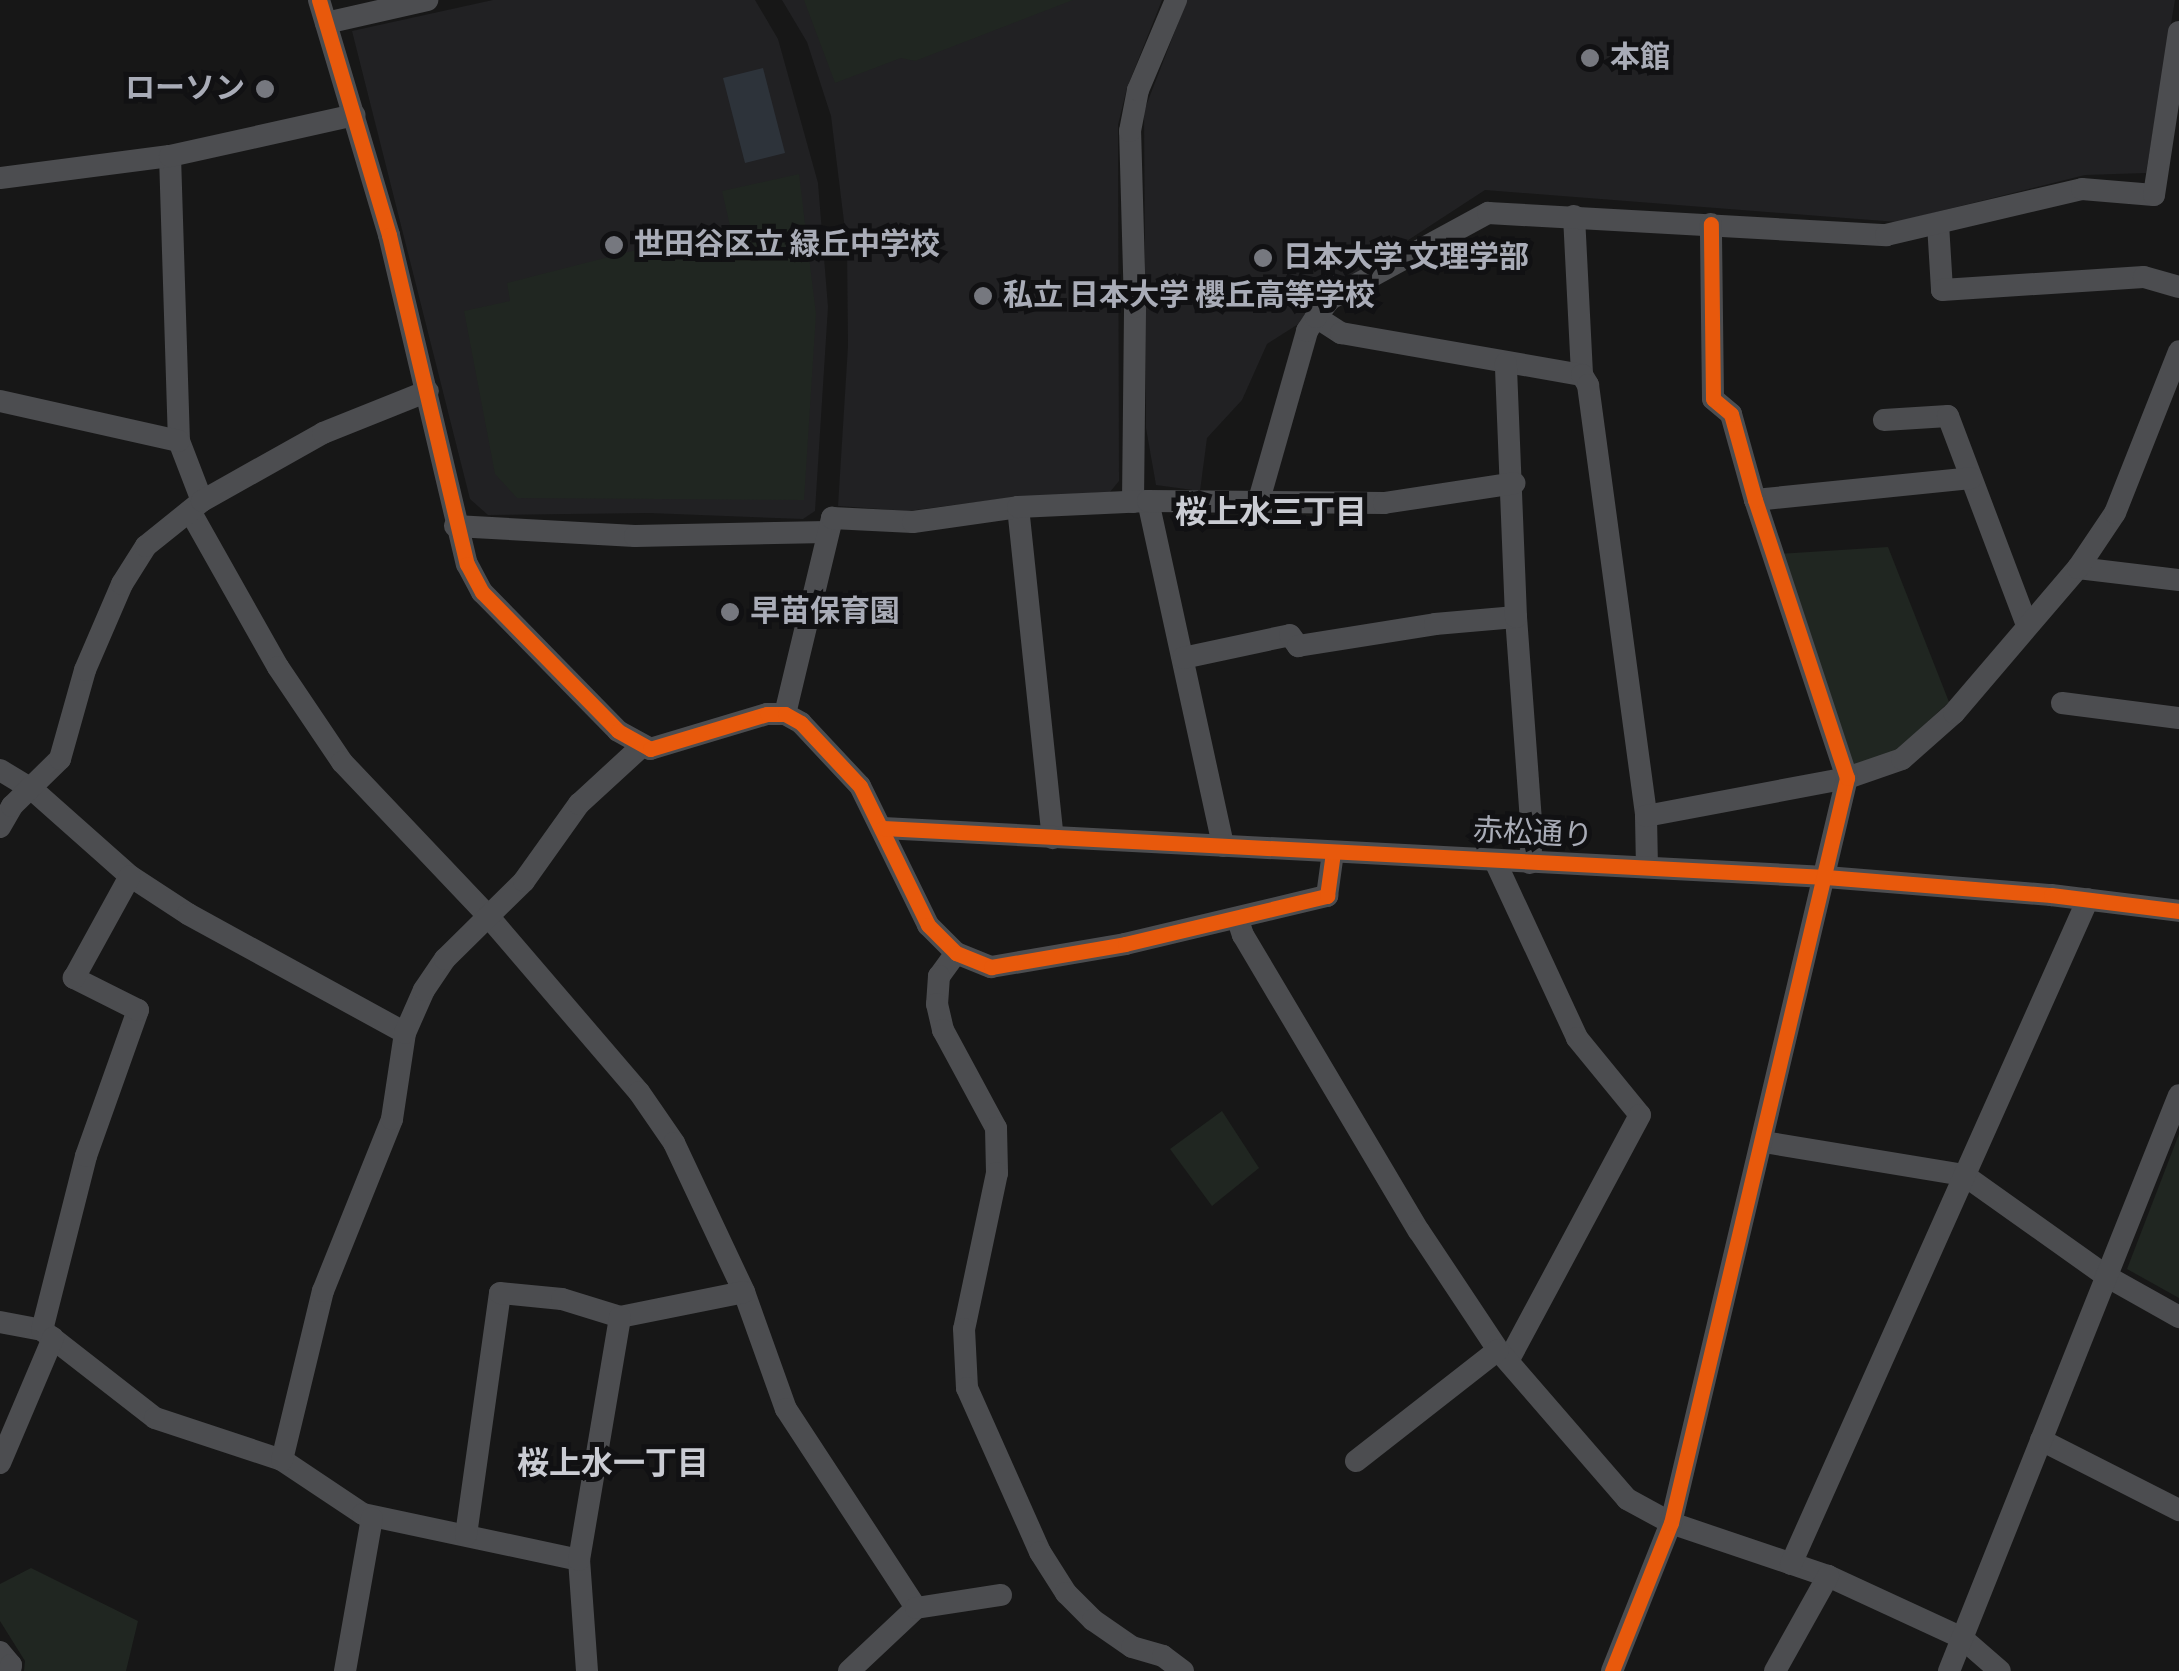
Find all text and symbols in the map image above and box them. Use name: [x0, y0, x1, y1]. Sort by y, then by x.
place label: 本館: [1610, 40, 1670, 76]
marker: 本館: [1579, 47, 1601, 69]
place label: ローソン: [125, 71, 245, 107]
marker: ローソン: [254, 78, 276, 100]
place label: 世田谷区立 緑丘中学校: [634, 227, 940, 263]
marker: 世田谷区立 緑丘中学校: [603, 234, 625, 256]
place label: 日本大学 文理学部: [1283, 240, 1529, 276]
marker: 日本大学 文理学部: [1252, 247, 1274, 269]
place label: 私立 日本大学 櫻丘高等学校: [1003, 278, 1375, 314]
marker: 私立 日本大学 櫻丘高等学校: [972, 285, 994, 307]
district label: 桜上水三丁目: [1175, 494, 1367, 532]
place label: 早苗保育園: [750, 594, 900, 630]
marker: 早苗保育園: [719, 601, 741, 623]
street label: 赤松通り: [1472, 813, 1594, 855]
district label: 桜上水一丁目: [517, 1445, 709, 1483]

